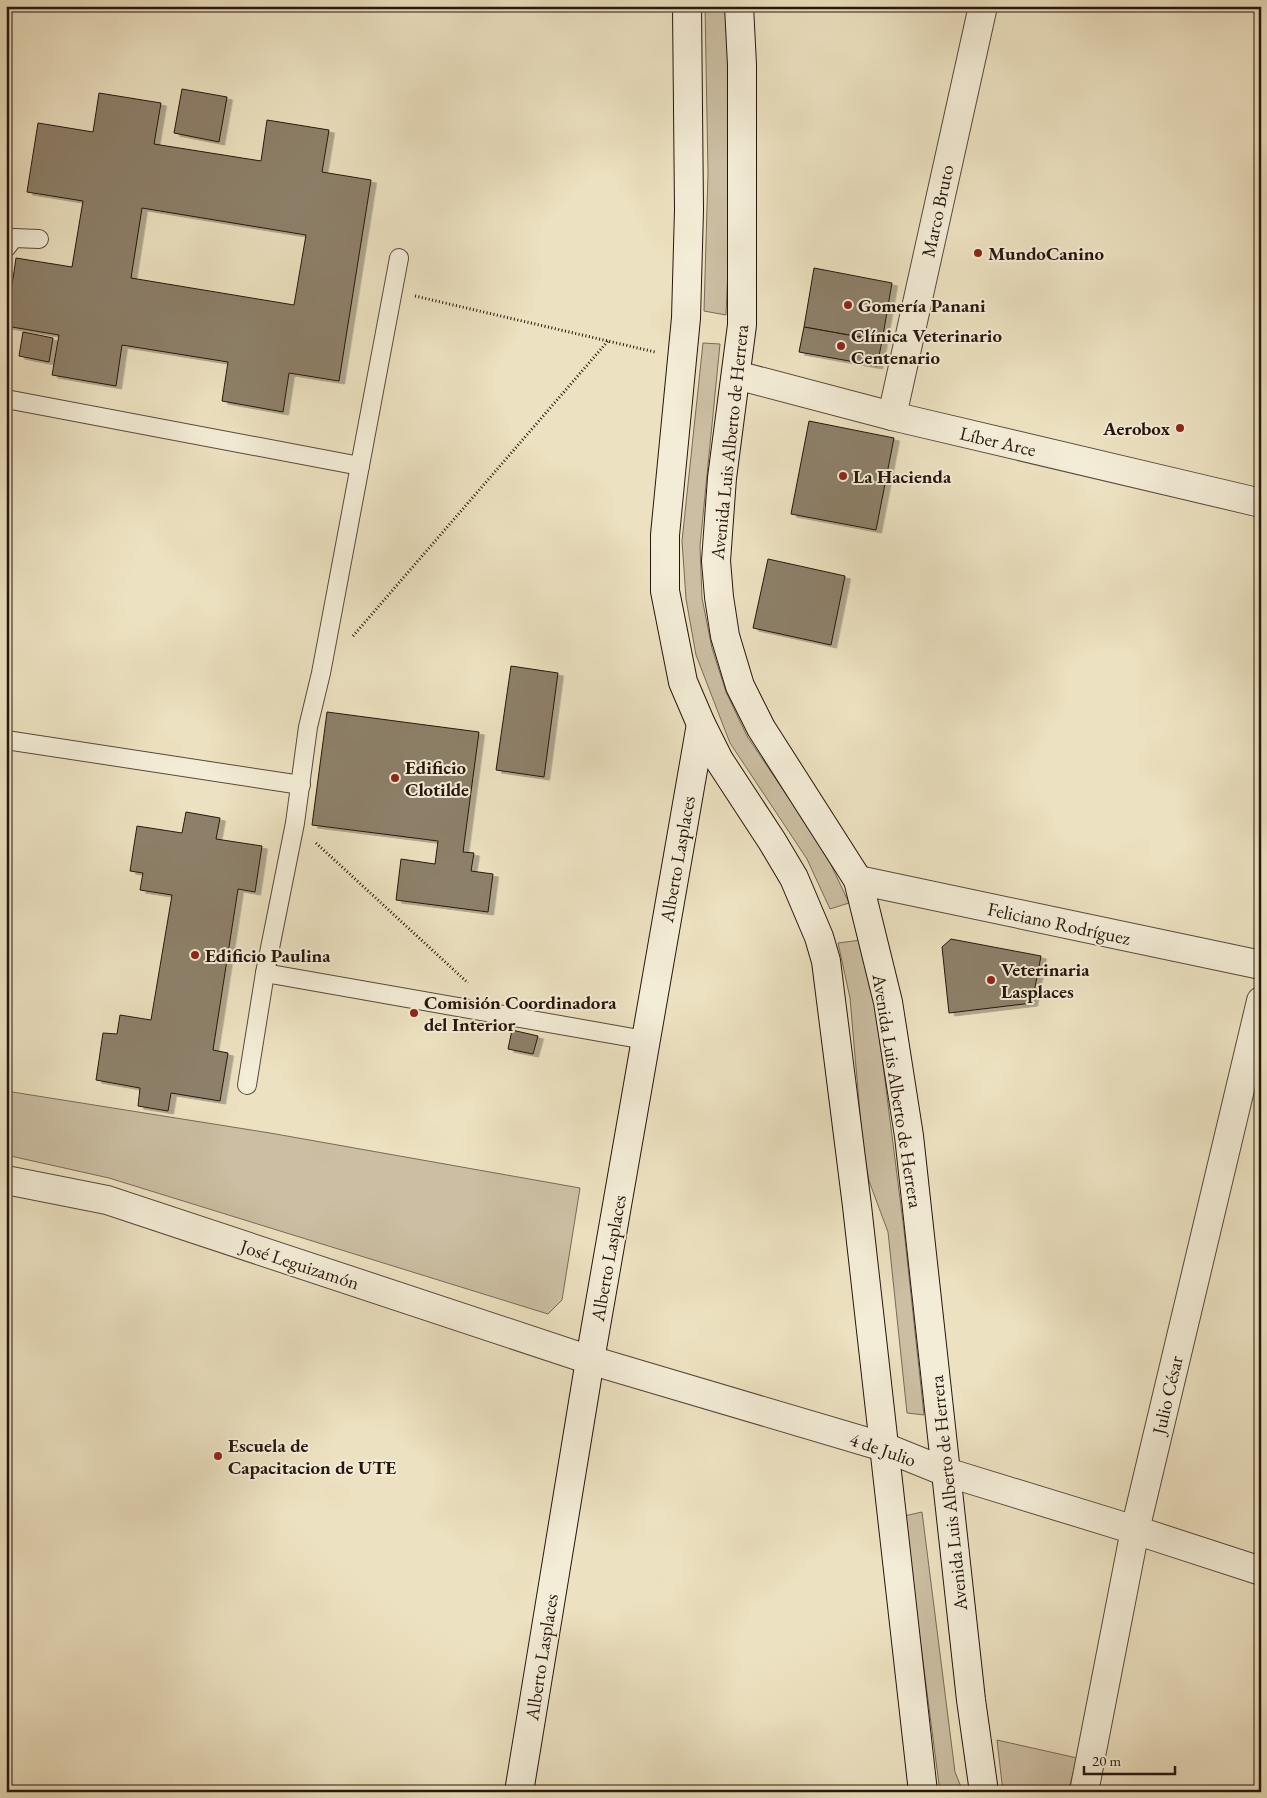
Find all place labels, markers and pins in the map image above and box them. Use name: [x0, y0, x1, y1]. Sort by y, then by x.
place label: MundoCanino: [988, 241, 1105, 266]
marker: MundoCanino: [972, 247, 984, 259]
place label: Gomería Panani: [858, 293, 986, 318]
marker: Gomería Panani: [842, 299, 854, 311]
place label: Clínica Veterinario Centenario: [851, 323, 1002, 370]
marker: Clínica Veterinario Centenario: [835, 340, 847, 352]
place label: Aerobox: [1102, 416, 1170, 441]
marker: Aerobox: [1174, 422, 1186, 434]
place label: La Hacienda: [853, 464, 952, 489]
marker: La Hacienda: [837, 470, 849, 482]
place label: Edificio Clotilde: [405, 755, 469, 802]
marker: Edificio Clotilde: [389, 772, 401, 784]
place label: Edificio Paulina: [205, 943, 331, 968]
marker: Edificio Paulina: [189, 949, 201, 961]
place label: Veterinaria Lasplaces: [1001, 957, 1090, 1004]
marker: Veterinaria Lasplaces: [985, 974, 997, 986]
place label: Comisión Coordinadora del Interior: [424, 990, 617, 1037]
marker: Comisión Coordinadora del Interior: [408, 1007, 420, 1019]
place label: Escuela de Capacitacion de UTE: [228, 1433, 396, 1480]
marker: Escuela de Capacitacion de UTE: [212, 1450, 224, 1462]

